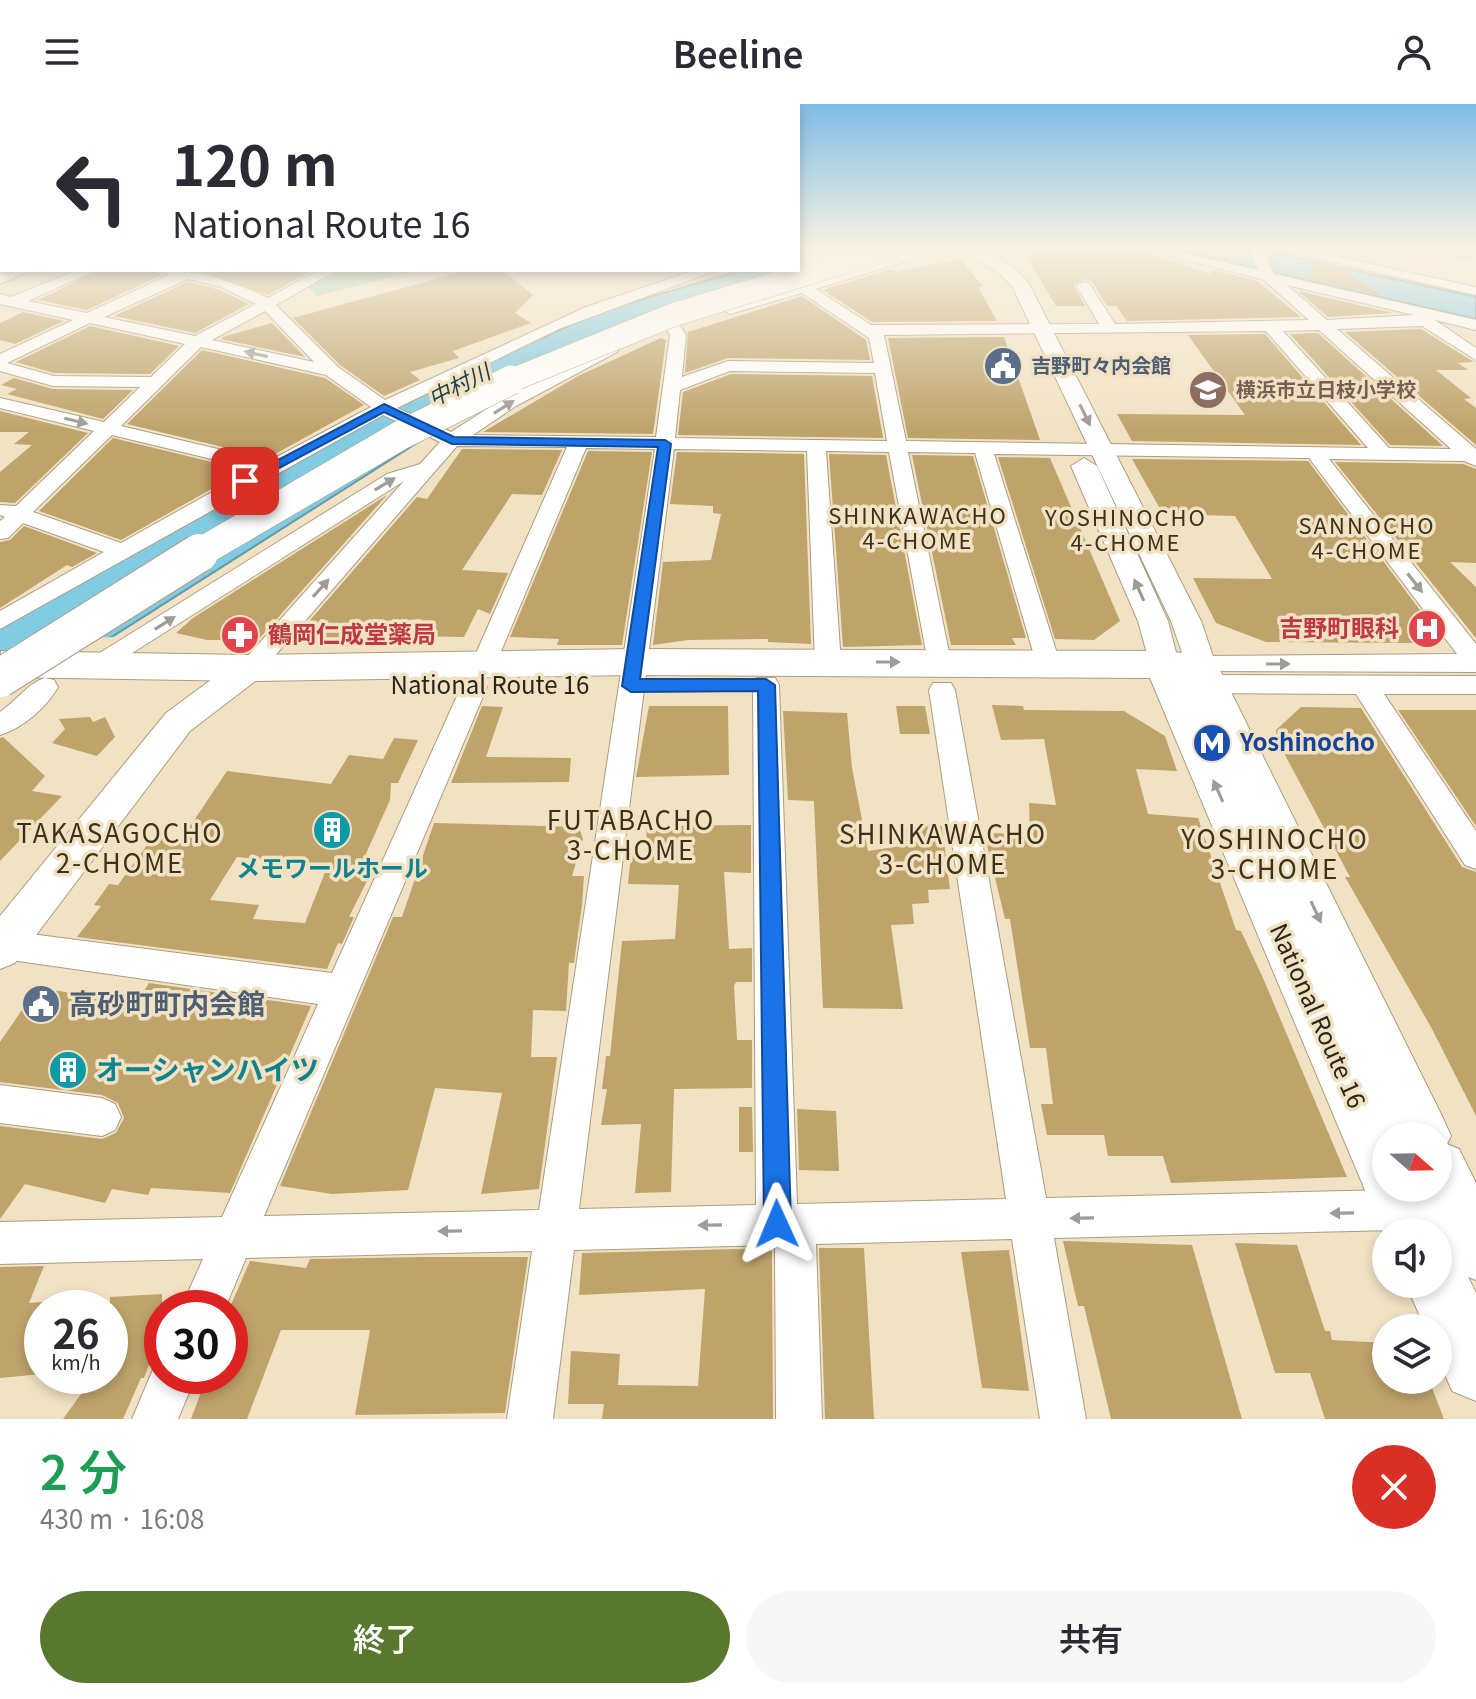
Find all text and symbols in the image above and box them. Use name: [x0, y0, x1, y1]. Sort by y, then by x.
text: Beeline: [673, 26, 803, 78]
icon: menu: [40, 30, 84, 74]
icon: person: [1392, 30, 1436, 74]
text: 120 m: [172, 121, 338, 202]
icon: left: [40, 136, 144, 240]
text: National Route 16: [172, 196, 470, 248]
public building icon: 吉野町々内会館: [982, 345, 1024, 387]
one-way arrow: [244, 347, 269, 360]
place label: 吉野町々内会館: [1031, 350, 1171, 379]
water label: 中村川: [421, 353, 497, 412]
school or university icon: 横浜市立日枝小学校: [1187, 369, 1229, 411]
place label: 横浜市立日枝小学校: [1236, 374, 1416, 403]
one-way arrow: [493, 400, 515, 414]
one-way arrow: [1078, 404, 1092, 427]
one-way arrow: [64, 415, 89, 428]
pin: [211, 447, 279, 515]
icon: arrive: [223, 459, 267, 503]
one-way arrow: [374, 477, 396, 491]
district label: SHINKAWACHO 4-CHOME: [828, 498, 1008, 555]
district label: YOSHINOCHO 4-CHOME: [1044, 500, 1207, 557]
district label: SANNOCHO 4-CHOME: [1298, 508, 1436, 565]
one-way arrow: [1407, 573, 1423, 593]
one-way arrow: [312, 579, 329, 599]
one-way arrow: [1132, 579, 1146, 602]
hospital icon: 吉野町眼科: [1406, 608, 1448, 650]
place label: 吉野町眼科: [1279, 609, 1399, 644]
pharmacy icon: 鶴岡仁成堂薬局: [219, 614, 261, 656]
place label: 鶴岡仁成堂薬局: [268, 615, 436, 650]
one-way arrow: [154, 616, 176, 630]
one-way arrow: [876, 656, 901, 668]
one-way arrow: [1266, 658, 1291, 670]
street label: National Route 16: [391, 666, 589, 701]
metro station icon: Yoshinocho: [1191, 722, 1233, 764]
place label: Yoshinocho: [1239, 723, 1375, 758]
one-way arrow: [1211, 780, 1224, 803]
district label: FUTABACHO 3-CHOME: [547, 800, 715, 867]
building icon: メモワールホール: [311, 809, 353, 851]
district label: TAKASAGOCHO 2-CHOME: [16, 813, 224, 880]
district label: SHINKAWACHO 3-CHOME: [839, 814, 1047, 881]
district label: YOSHINOCHO 3-CHOME: [1180, 819, 1369, 886]
place label: メモワールホール: [236, 849, 428, 884]
one-way arrow: [1309, 901, 1323, 924]
street label: National Route 16: [1263, 917, 1376, 1113]
place label: 高砂町町内会館: [69, 982, 265, 1022]
public building icon: 高砂町町内会館: [20, 983, 62, 1025]
place label: オーシャンハイツ: [96, 1048, 319, 1088]
building icon: オーシャンハイツ: [47, 1049, 89, 1091]
north arrow: [1372, 1122, 1452, 1202]
map controls: [1372, 1122, 1452, 1394]
position arrow: [735, 1182, 819, 1266]
one-way arrow: [1329, 1207, 1354, 1219]
one-way arrow: [1069, 1212, 1094, 1224]
button: sound: [1372, 1218, 1452, 1298]
one-way arrow: [697, 1219, 722, 1232]
one-way arrow: [437, 1224, 462, 1237]
speed limit sign: 30: [144, 1290, 248, 1394]
text: 26: [52, 1303, 100, 1361]
button: layers: [1372, 1314, 1452, 1394]
text: km/h: [51, 1347, 101, 1376]
text: 2 分: [40, 1434, 127, 1504]
button: close: [1352, 1445, 1436, 1529]
text: 430 m · 16:08: [40, 1499, 204, 1536]
button: 終了: [40, 1591, 730, 1683]
button: 共有: [746, 1591, 1436, 1683]

